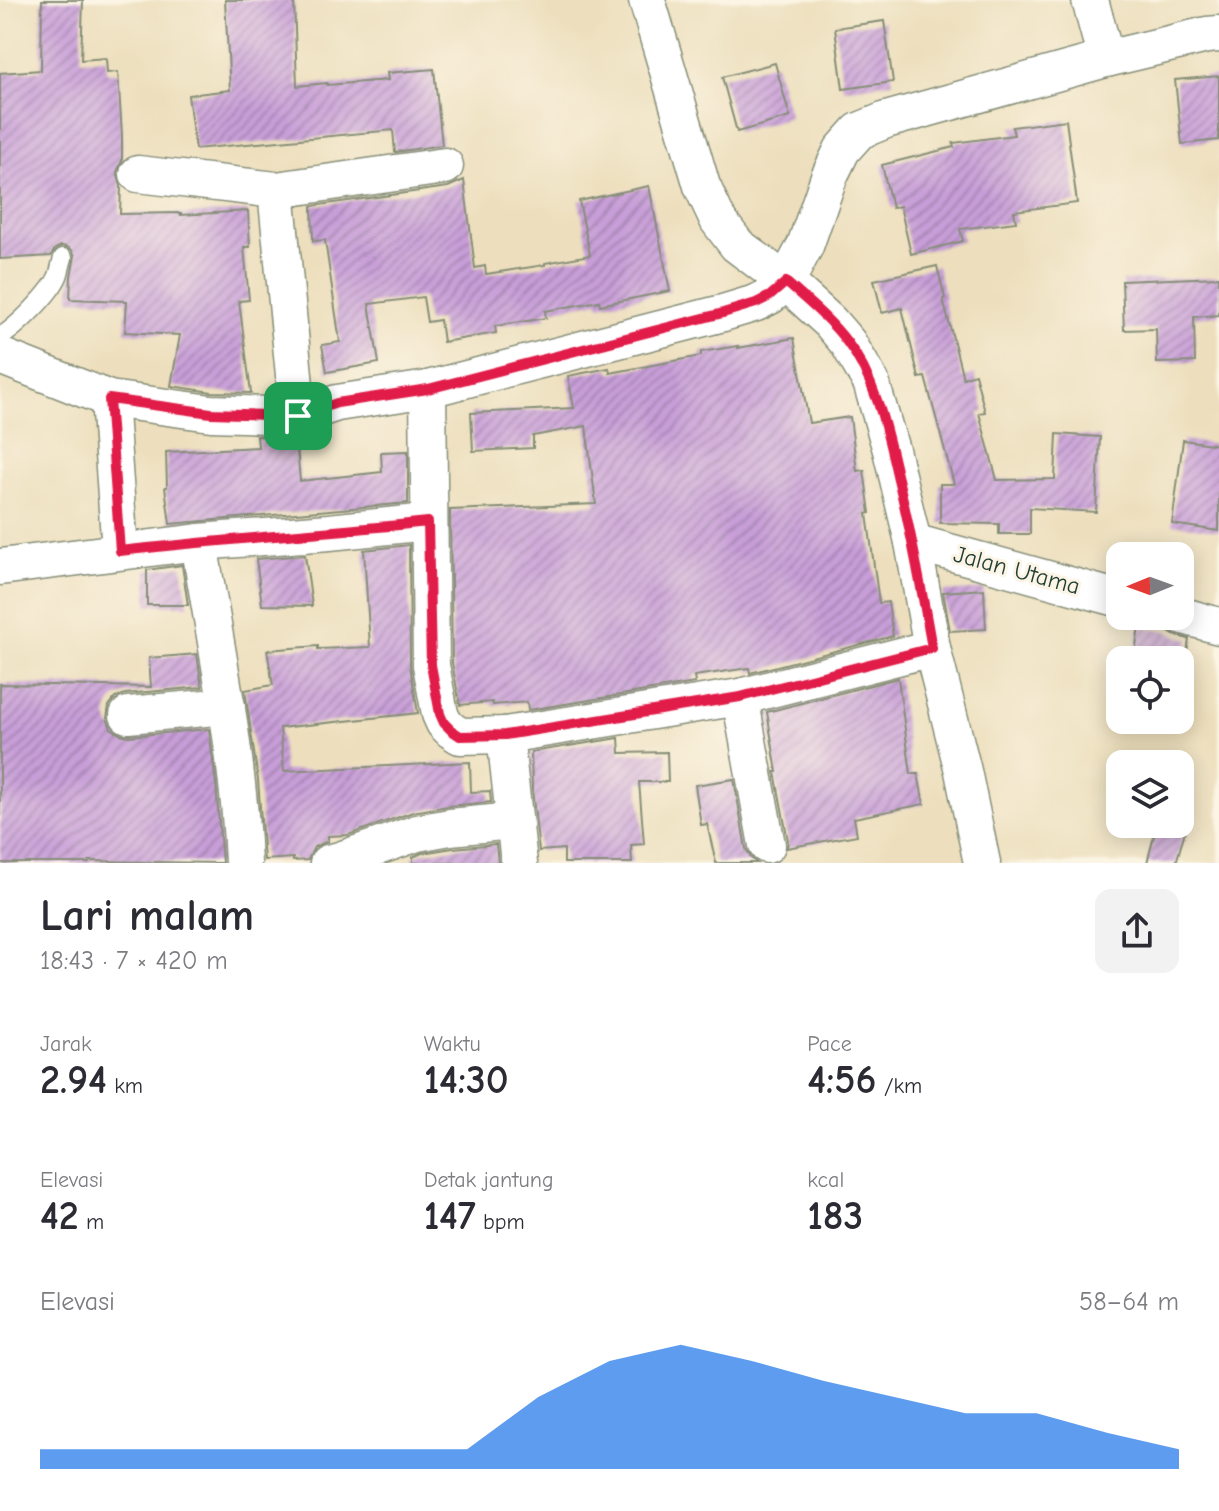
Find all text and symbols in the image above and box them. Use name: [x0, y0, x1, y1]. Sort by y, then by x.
pin: [264, 382, 332, 450]
icon: arrive: [276, 394, 320, 438]
street label: Jalan Utama: [951, 540, 1083, 600]
north arrow: [1106, 542, 1194, 630]
map controls: [1106, 542, 1194, 838]
button: locate: [1106, 646, 1194, 734]
button: layers: [1106, 750, 1194, 838]
button: share: [1095, 889, 1179, 973]
text: Lari malam: [40, 890, 254, 941]
text: 18:43 · 7 × 420 m: [40, 946, 228, 976]
text: Jarak: [40, 1031, 92, 1057]
text: Waktu: [424, 1031, 481, 1057]
text: Pace: [807, 1031, 852, 1057]
text: 2.94: [40, 1057, 107, 1103]
text: 14:30: [424, 1057, 509, 1103]
text: 4:56: [807, 1057, 877, 1103]
text: km: [107, 1073, 143, 1099]
text: /km: [877, 1073, 922, 1099]
text: Elevasi: [40, 1167, 103, 1193]
text: Detak jantung: [424, 1167, 554, 1193]
text: kcal: [807, 1167, 844, 1193]
text: 42: [40, 1193, 79, 1239]
text: 147: [424, 1193, 476, 1239]
text: 183: [807, 1193, 863, 1239]
text: m: [79, 1209, 104, 1235]
text: bpm: [476, 1209, 525, 1235]
text: Elevasi: [40, 1287, 115, 1317]
text: 58–64 m: [1079, 1287, 1179, 1317]

